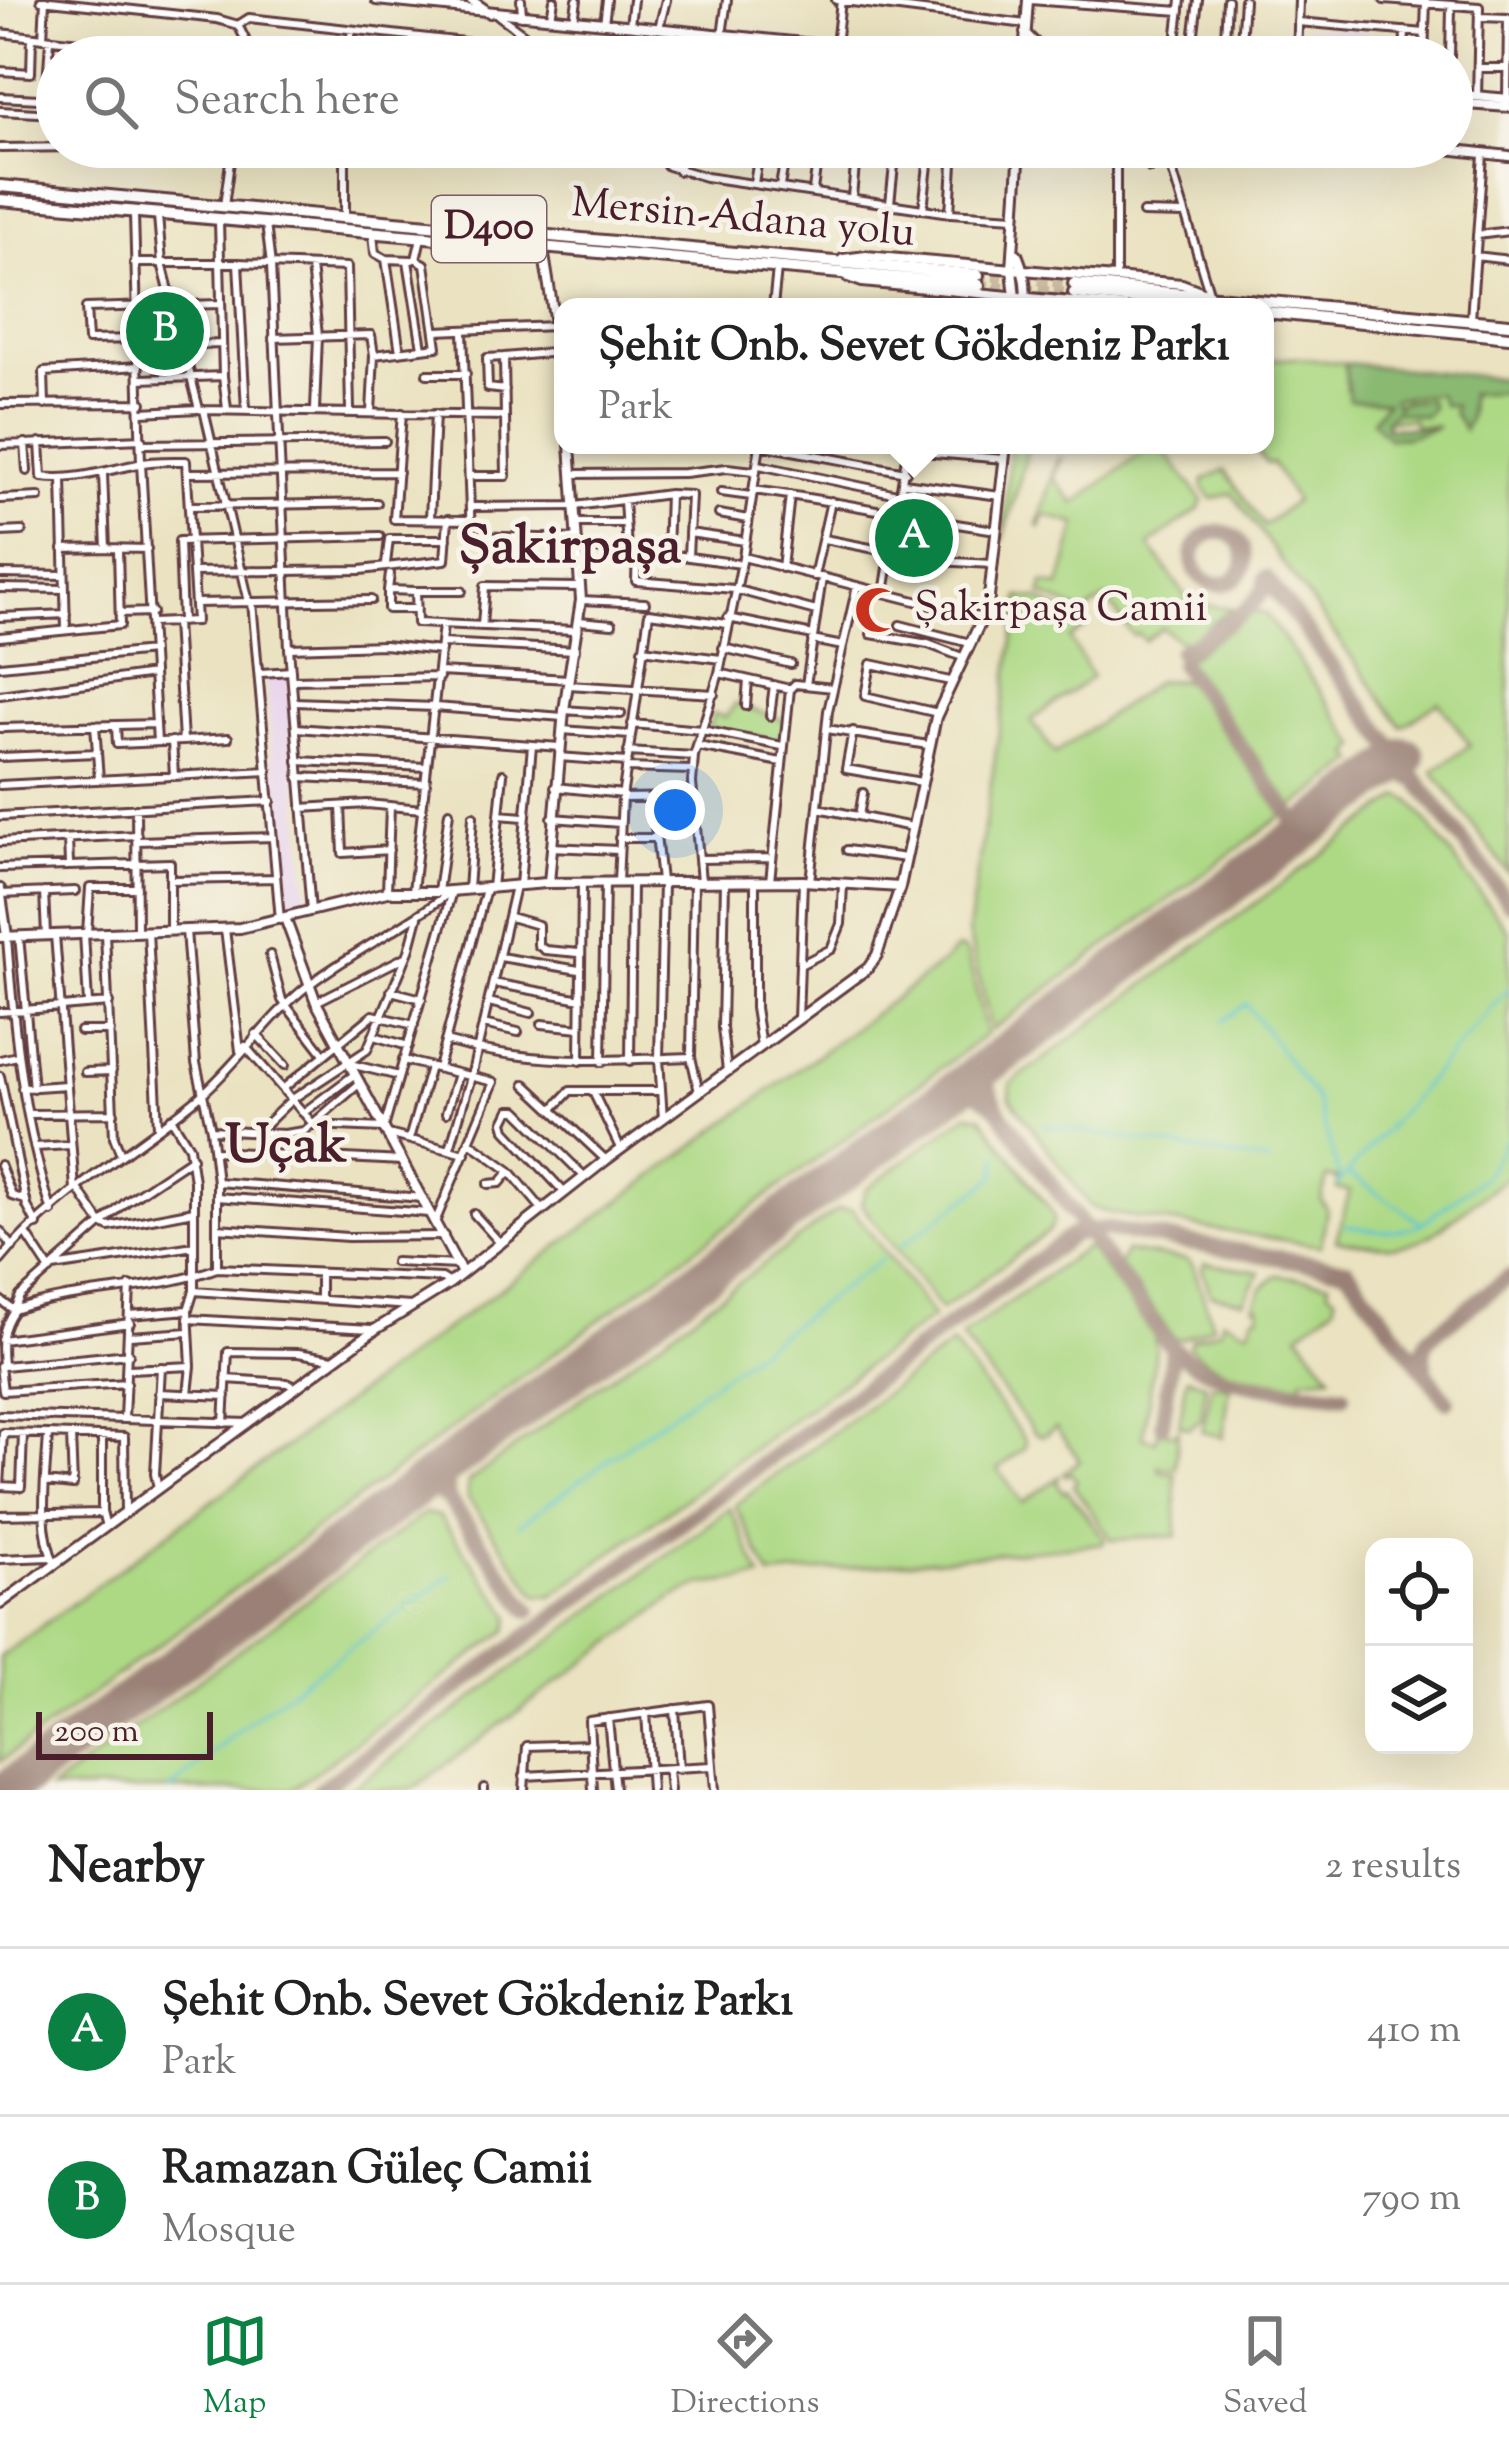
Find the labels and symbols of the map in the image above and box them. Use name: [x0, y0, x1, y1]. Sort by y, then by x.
street label: Mersin-Adana yolu: [569, 175, 917, 265]
road number: D400: [432, 196, 546, 262]
pin: B: [126, 286, 204, 376]
pin: A: [875, 493, 953, 583]
district label: Şakirpaşa: [459, 510, 682, 588]
place label: Şakirpaşa Camii: [914, 580, 1207, 640]
mosque icon: Şakirpaşa Camii: [853, 585, 903, 635]
your location: [645, 780, 705, 840]
district label: Uçak: [225, 1109, 348, 1187]
scale bar: [36, 1706, 213, 1759]

